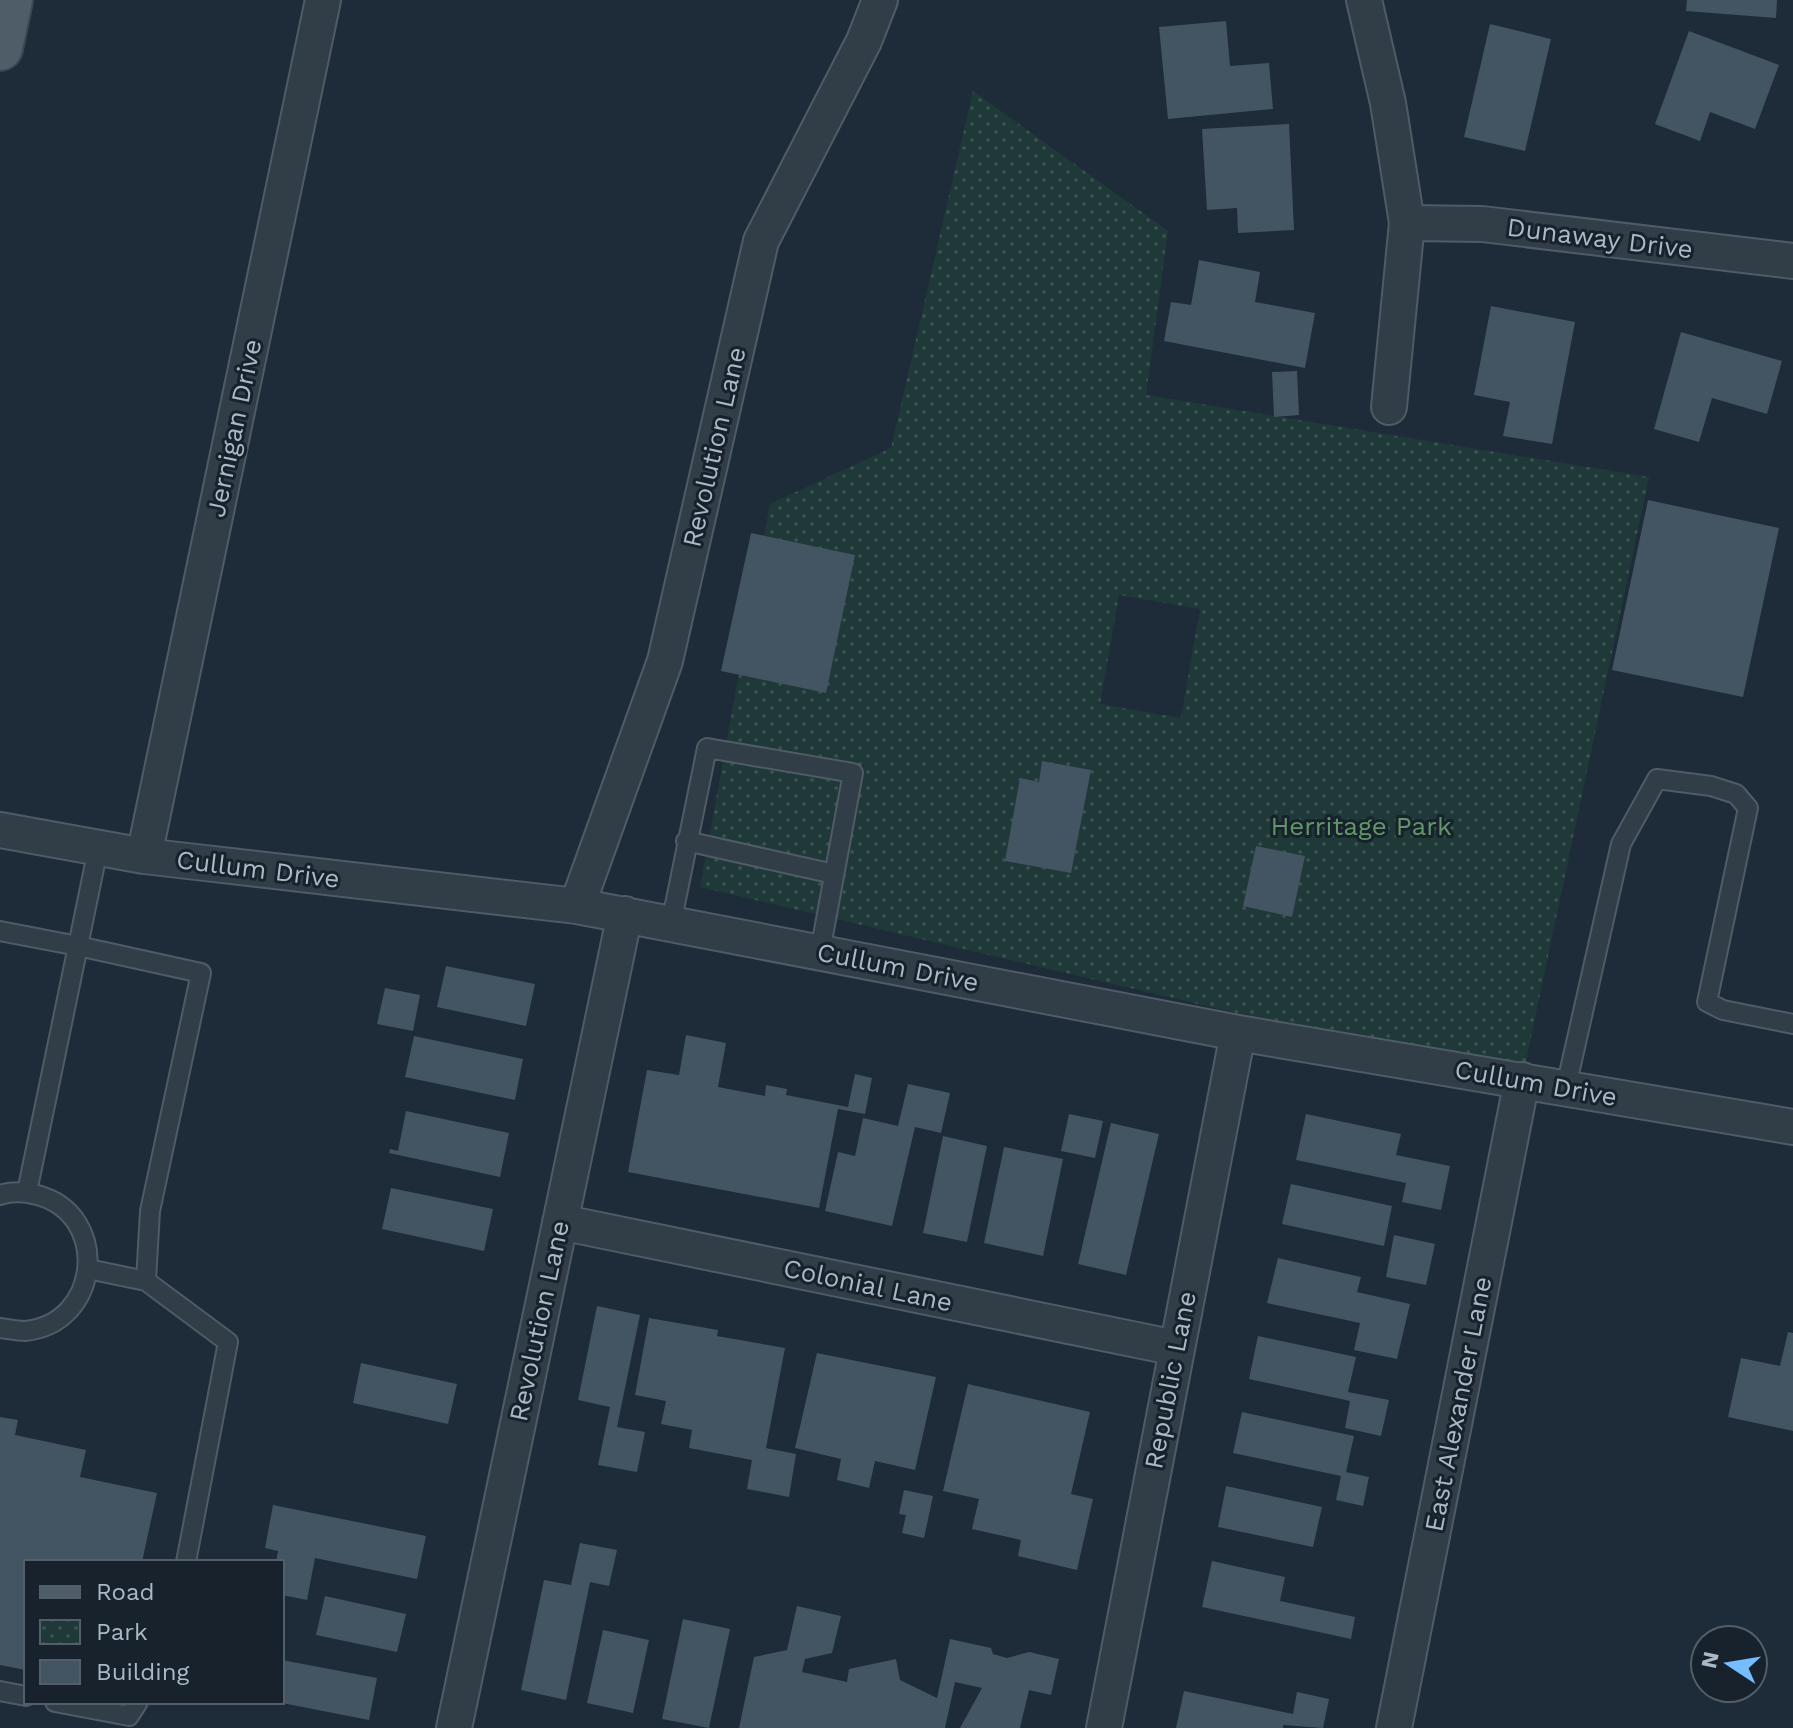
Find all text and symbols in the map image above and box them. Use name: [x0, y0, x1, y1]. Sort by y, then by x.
street label: Dunaway Drive: [1505, 212, 1695, 264]
street label: Jernigan Drive: [200, 336, 268, 520]
street label: Revolution Lane: [676, 344, 752, 550]
park label: Herritage Park: [1270, 811, 1452, 841]
street label: Cullum Drive: [175, 844, 341, 894]
street label: Cullum Drive: [815, 937, 981, 997]
street label: Cullum Drive: [1453, 1054, 1619, 1112]
street label: Revolution Lane: [503, 1218, 575, 1424]
street label: Colonial Lane: [781, 1252, 955, 1318]
street label: East Alexander Lane: [1419, 1274, 1497, 1534]
street label: Republic Lane: [1138, 1289, 1202, 1471]
legend: [24, 1560, 284, 1704]
text: Road: [96, 1578, 155, 1606]
text: Park: [96, 1618, 148, 1646]
north arrow: [1689, 1624, 1769, 1704]
text: N: [1696, 1649, 1724, 1671]
text: Building: [96, 1658, 189, 1686]

